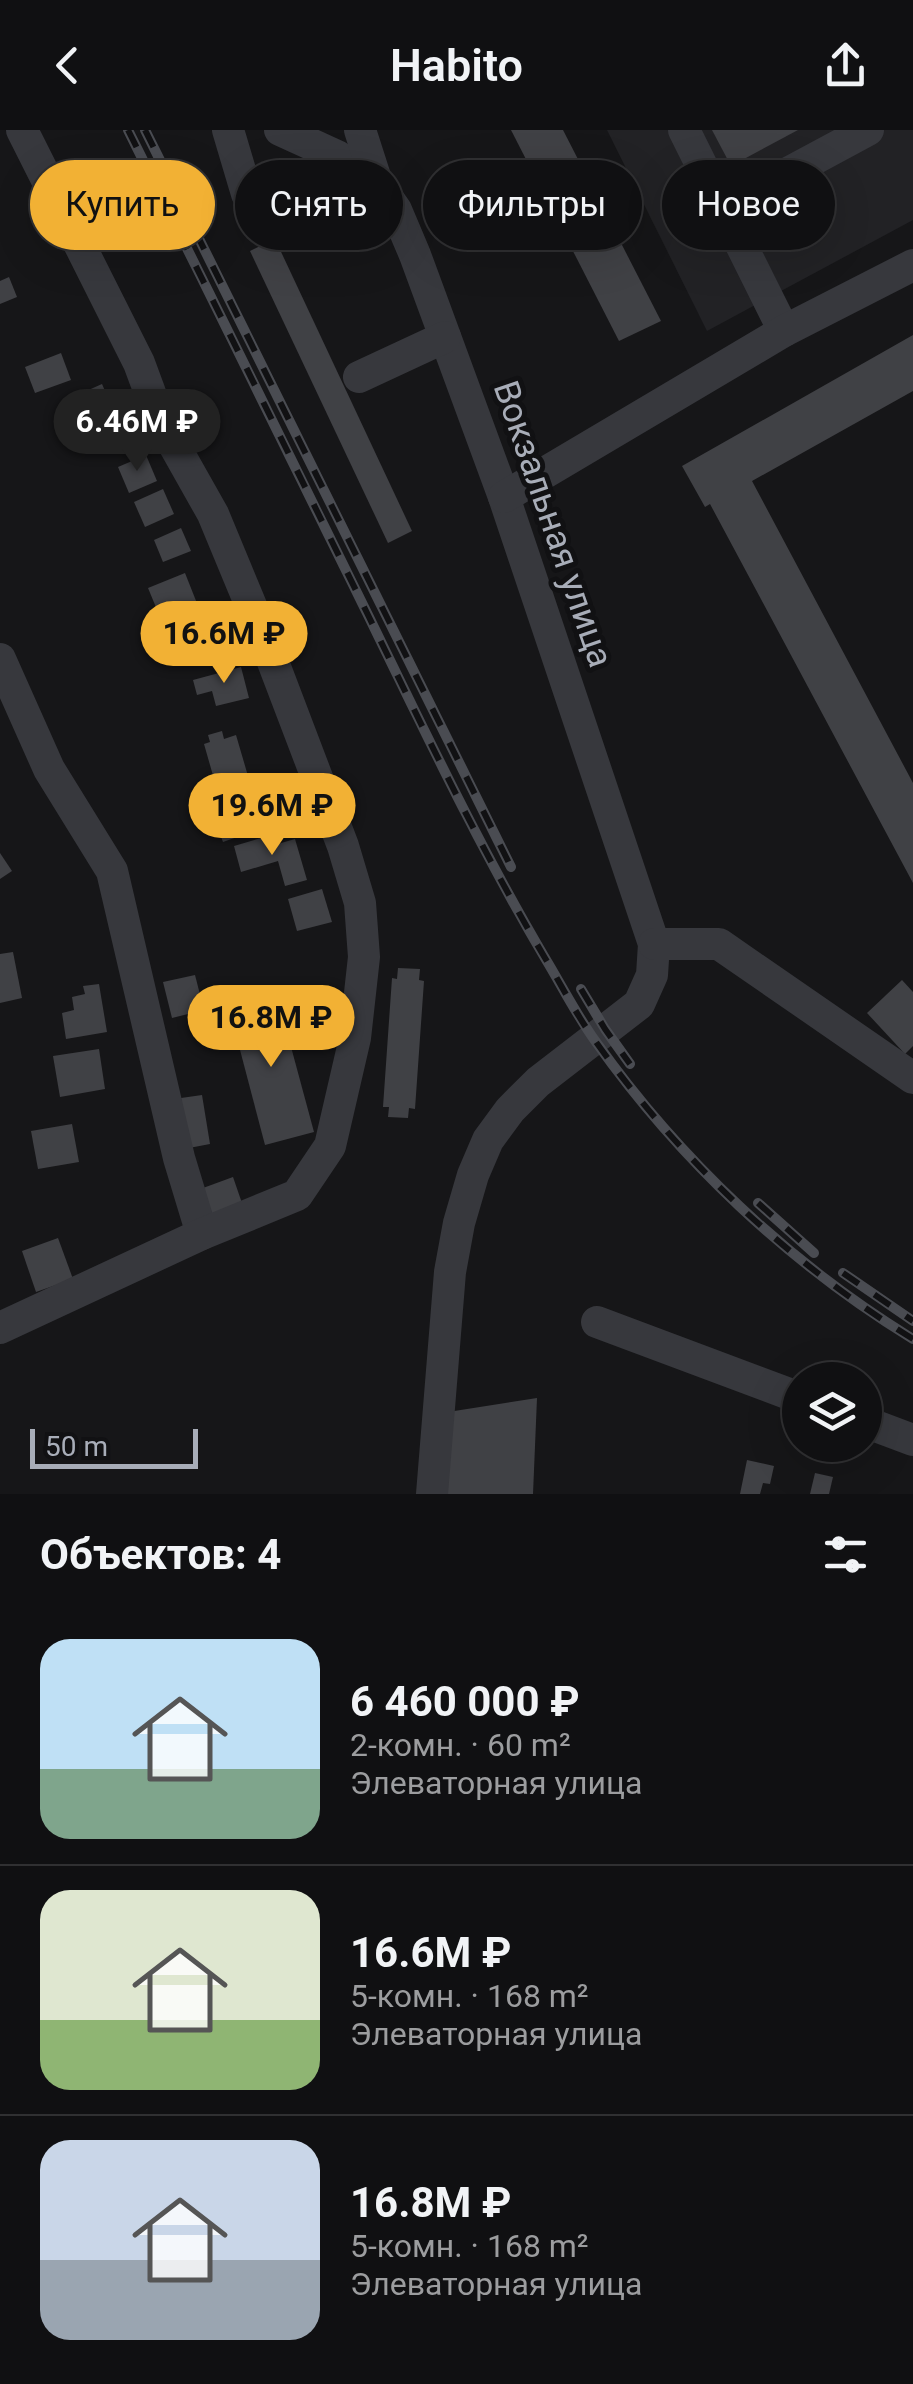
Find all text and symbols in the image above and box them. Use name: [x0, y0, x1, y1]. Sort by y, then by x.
icon: back: [40, 38, 95, 93]
icon: share: [818, 38, 873, 93]
text: Habito: [390, 39, 523, 92]
chip: Купить: [30, 160, 215, 250]
chip: Снять: [235, 160, 403, 250]
chip: Фильтры: [423, 160, 642, 250]
chip: Новое: [662, 160, 835, 250]
street label: Вокзальная улица: [485, 376, 621, 672]
pin: 6.46M ₽: [45, 389, 229, 474]
text: 6.46M ₽: [76, 402, 198, 440]
pin: 16.6M ₽: [132, 601, 316, 686]
text: 16.6M ₽: [163, 614, 285, 652]
pin: 19.6M ₽: [180, 773, 364, 858]
text: 19.6M ₽: [211, 786, 333, 824]
pin: 16.8M ₽: [179, 985, 363, 1070]
text: 16.8M ₽: [210, 998, 332, 1036]
map controls: [782, 1362, 882, 1462]
button: layers: [782, 1362, 882, 1462]
scale bar: [30, 1424, 198, 1468]
text: 50 m: [45, 1430, 108, 1463]
icon: filters: [818, 1527, 873, 1582]
text: Объектов: 4: [40, 1530, 281, 1579]
text: 6 460 000 ₽: [350, 1677, 580, 1726]
icon: home: [120, 1679, 240, 1799]
text: 2-комн. · 60 m²: [350, 1726, 571, 1764]
text: Элеваторная улица: [350, 1764, 642, 1802]
text: 16.6M ₽: [350, 1928, 511, 1977]
icon: home: [120, 1930, 240, 2050]
text: 5-комн. · 168 m²: [350, 1977, 589, 2015]
text: Элеваторная улица: [350, 2015, 642, 2053]
text: 16.8M ₽: [350, 2178, 511, 2227]
icon: home: [120, 2180, 240, 2300]
text: 5-комн. · 168 m²: [350, 2227, 589, 2265]
text: Элеваторная улица: [350, 2265, 642, 2303]

